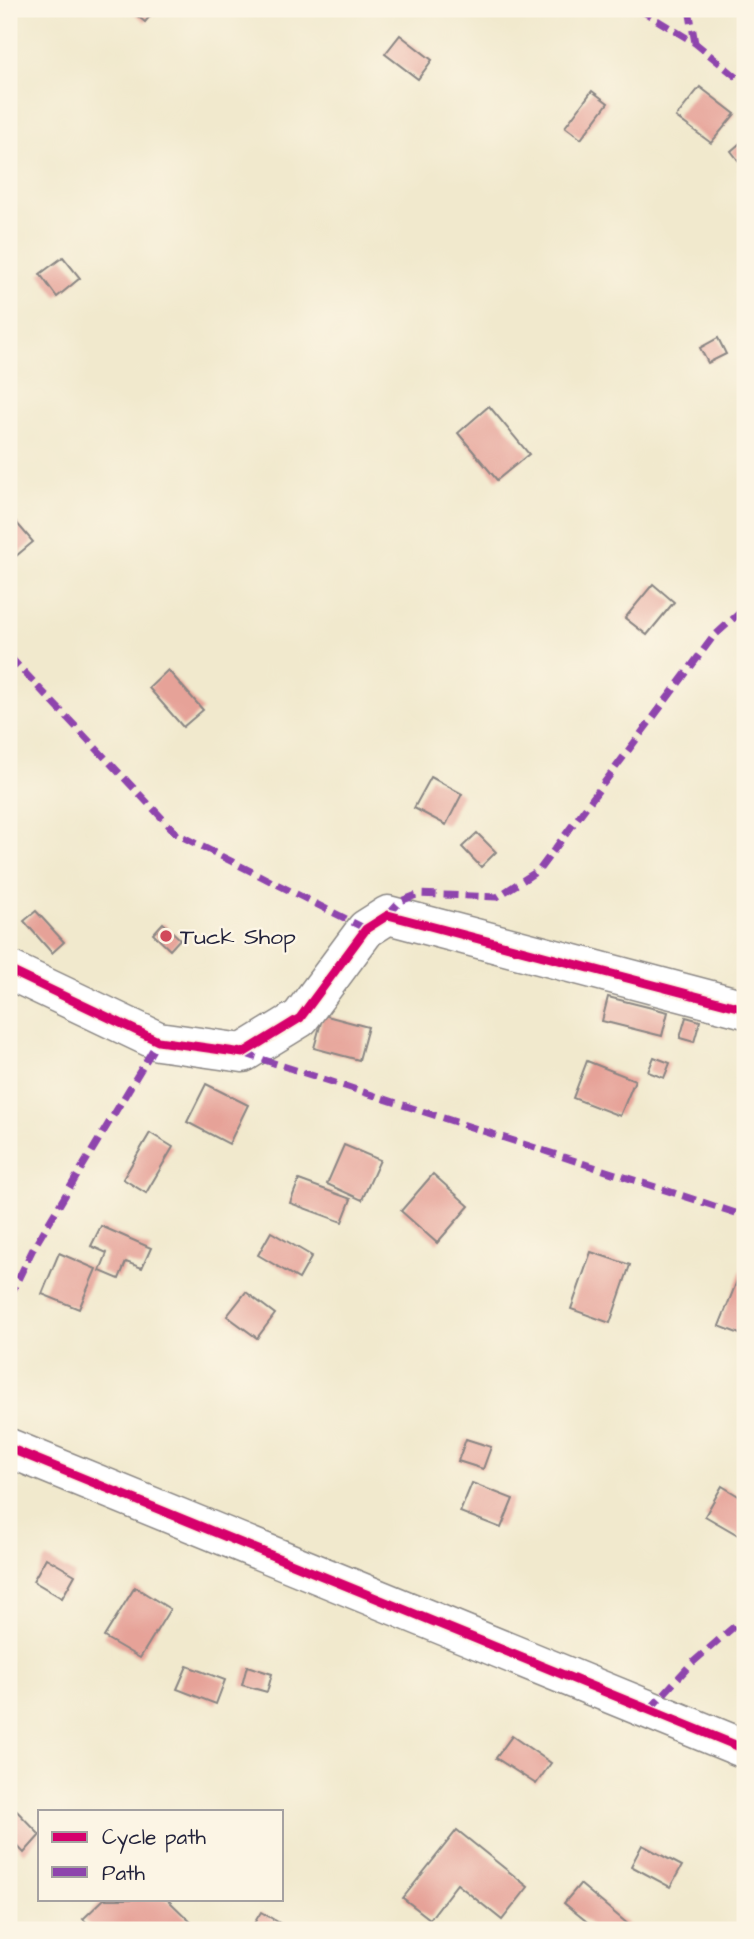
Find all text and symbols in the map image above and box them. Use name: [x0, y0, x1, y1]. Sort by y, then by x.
place label: Tuck Shop: [180, 921, 296, 953]
marker: Tuck Shop: [158, 928, 174, 944]
legend: [38, 1810, 284, 1900]
text: Cycle path: [102, 1823, 207, 1854]
text: Path: [102, 1859, 146, 1888]

